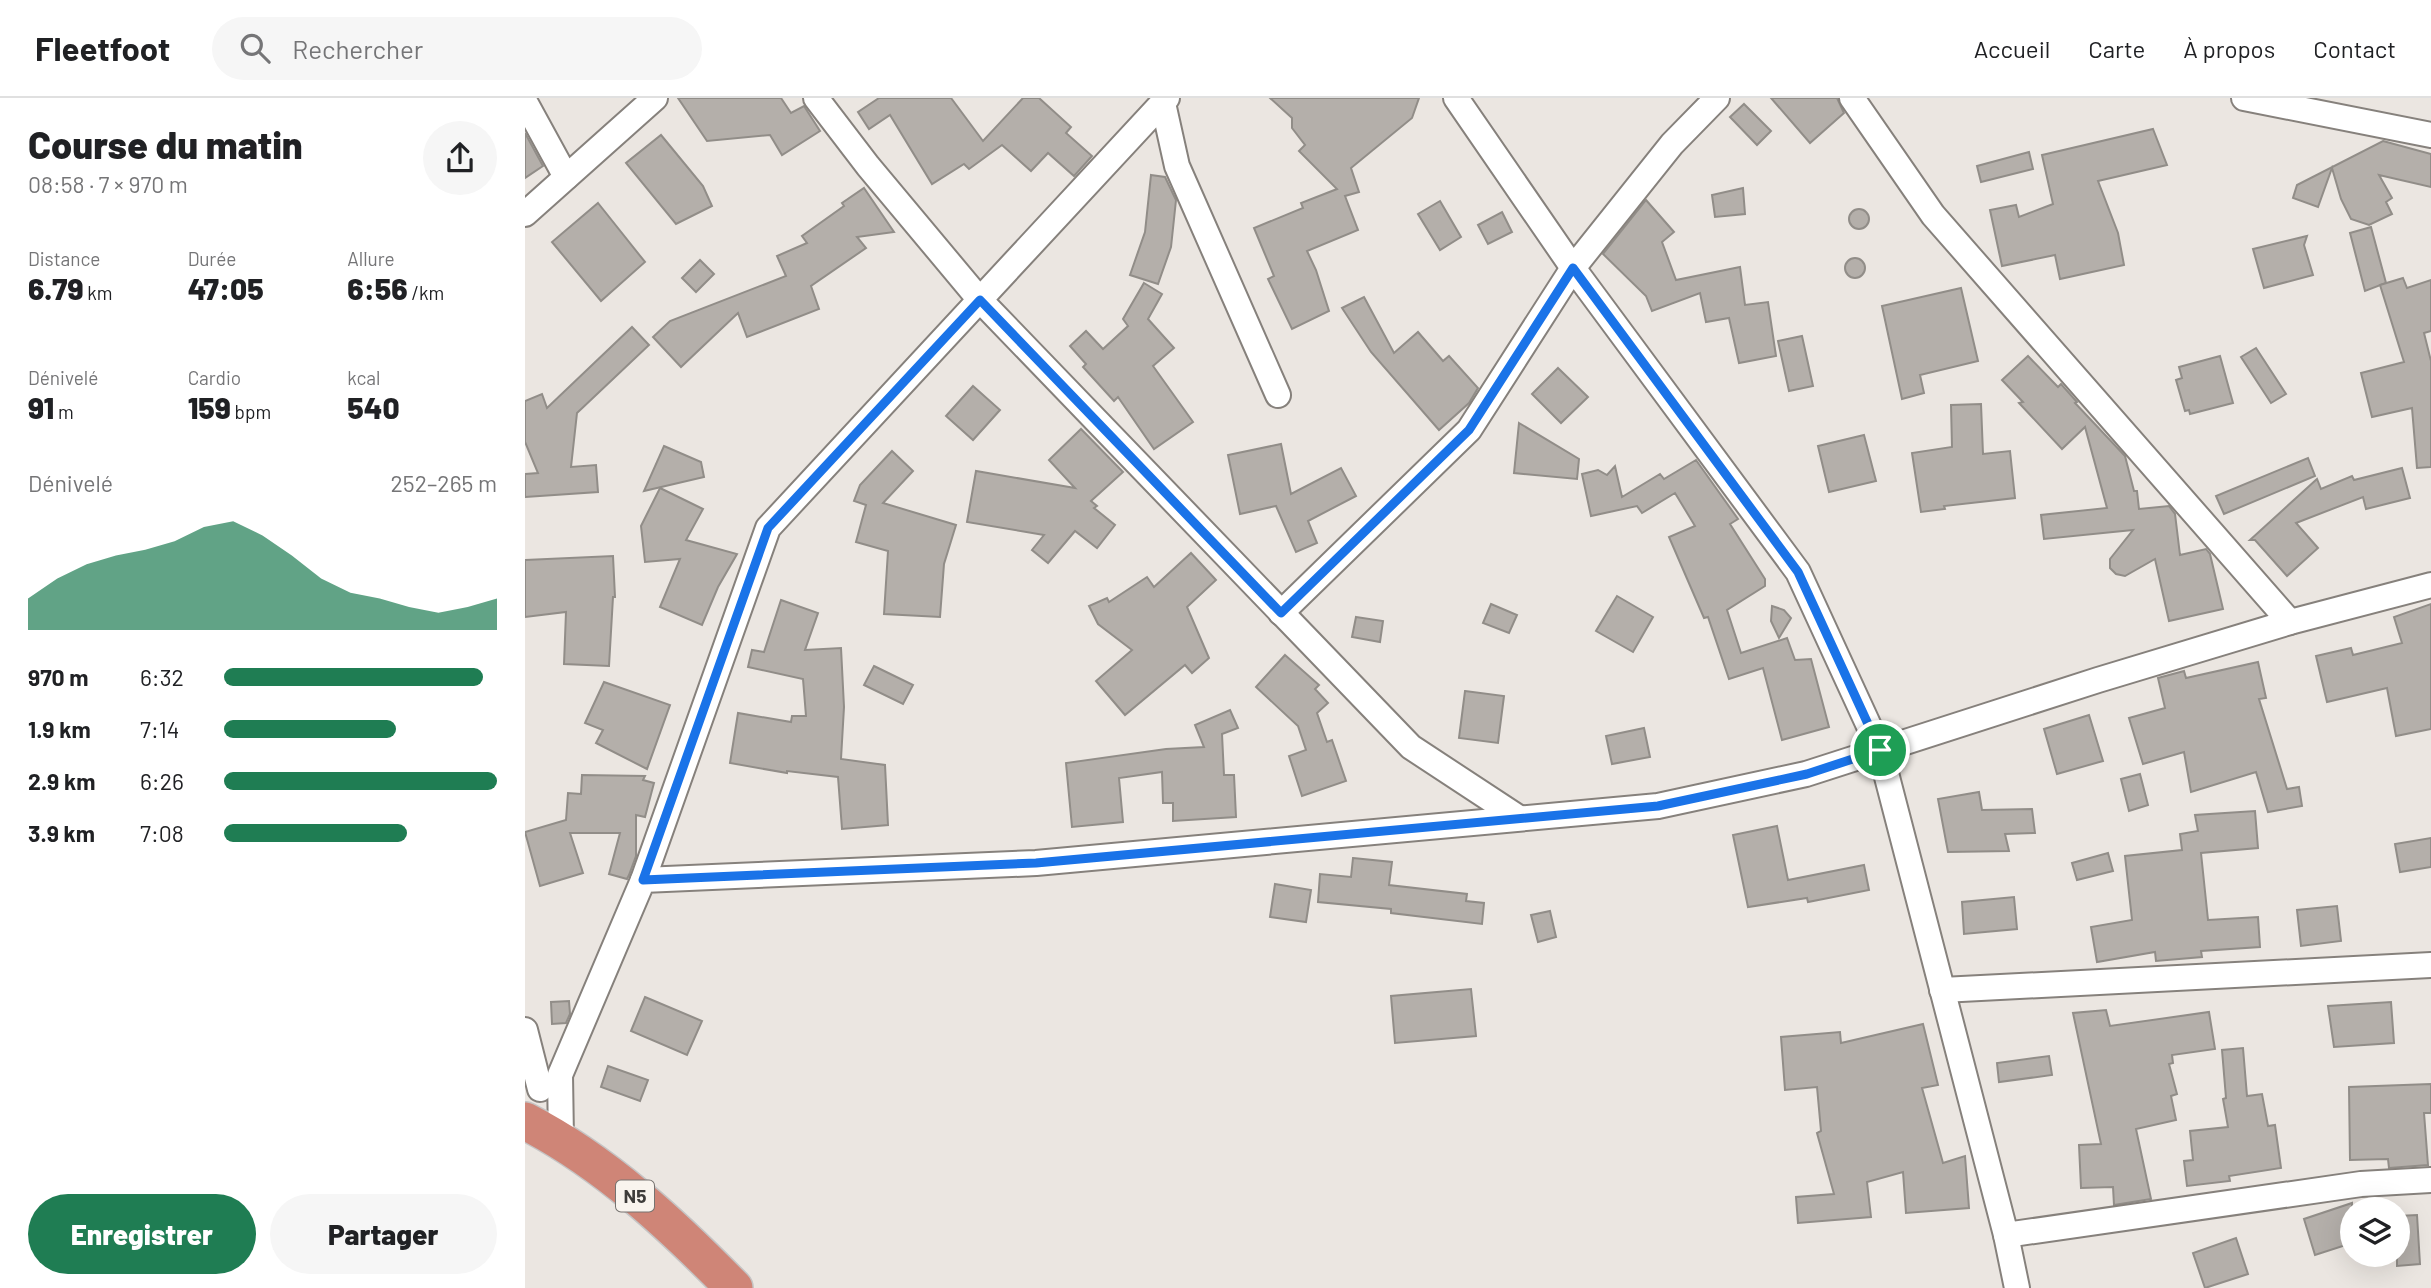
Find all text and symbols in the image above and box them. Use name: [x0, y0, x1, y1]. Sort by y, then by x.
search box: [212, 17, 702, 80]
text: Fleetfoot: [35, 28, 170, 68]
icon: search: [236, 29, 274, 67]
text: Rechercher: [292, 33, 423, 64]
text: Accueil: [1974, 34, 2050, 63]
text: Carte: [2088, 34, 2145, 63]
text: À propos: [2183, 34, 2275, 63]
text: Contact: [2313, 34, 2396, 63]
text: Course du matin: [28, 121, 303, 167]
button: share: [423, 121, 497, 195]
text: 08:58 · 7 × 970 m: [28, 170, 188, 198]
text: Distance: [28, 247, 100, 270]
text: Durée: [188, 247, 236, 270]
text: Allure: [347, 247, 395, 270]
text: 6.79: [28, 270, 84, 306]
text: 47:05: [188, 270, 264, 306]
text: 6:56: [347, 270, 408, 306]
text: km: [84, 281, 113, 304]
text: /km: [408, 281, 444, 304]
text: Dénivelé: [28, 366, 98, 389]
text: Cardio: [188, 366, 241, 389]
text: kcal: [347, 366, 380, 389]
text: 91: [28, 389, 54, 425]
text: 159: [188, 389, 231, 425]
text: 540: [347, 389, 400, 425]
text: m: [54, 400, 74, 423]
text: bpm: [231, 400, 271, 423]
text: Dénivelé: [28, 469, 113, 497]
text: 252–265 m: [391, 469, 497, 497]
text: 970 m: [28, 663, 89, 691]
text: 6:32: [140, 663, 184, 691]
text: 1.9 km: [28, 715, 91, 743]
text: 7:14: [140, 715, 179, 743]
pin: [1850, 720, 1910, 780]
icon: arrive: [1861, 731, 1899, 769]
text: 2.9 km: [28, 767, 95, 795]
text: 6:26: [140, 767, 184, 795]
text: 3.9 km: [28, 819, 95, 847]
text: 7:08: [140, 819, 184, 847]
road number: N5: [616, 1180, 654, 1212]
button: Enregistrer: [28, 1194, 256, 1274]
button: Partager: [270, 1194, 497, 1274]
map controls: [2340, 1197, 2410, 1267]
button: layers: [2340, 1197, 2410, 1267]

